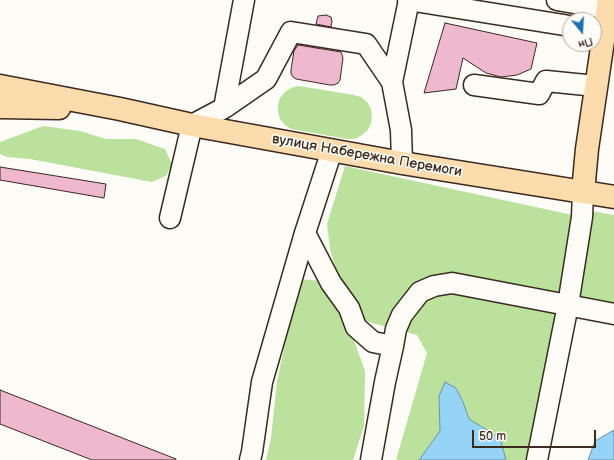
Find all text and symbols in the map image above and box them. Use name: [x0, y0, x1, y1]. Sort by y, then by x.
north arrow: [562, 12, 602, 52]
text: Пн: [577, 34, 595, 51]
street label: вулиця Набережна Перемоги: [271, 131, 463, 181]
scale bar: [474, 422, 598, 448]
text: 50 m: [479, 429, 506, 444]

